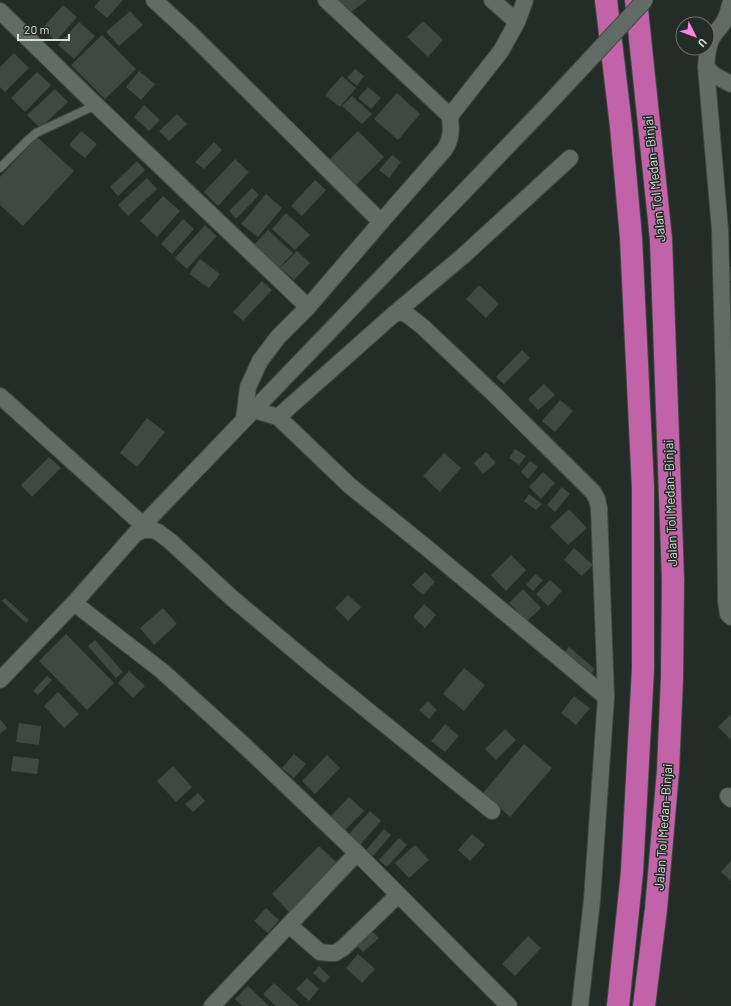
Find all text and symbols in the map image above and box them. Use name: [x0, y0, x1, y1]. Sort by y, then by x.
scale bar: [18, 16, 69, 42]
north arrow: [675, 16, 715, 56]
text: 20 m: [24, 22, 50, 36]
text: U: [696, 36, 710, 50]
street label: Jalan Tol Medan–Binjai: [639, 115, 669, 243]
street label: Jalan Tol Medan–Binjai: [660, 439, 680, 567]
street label: Jalan Tol Medan–Binjai: [651, 763, 675, 891]

